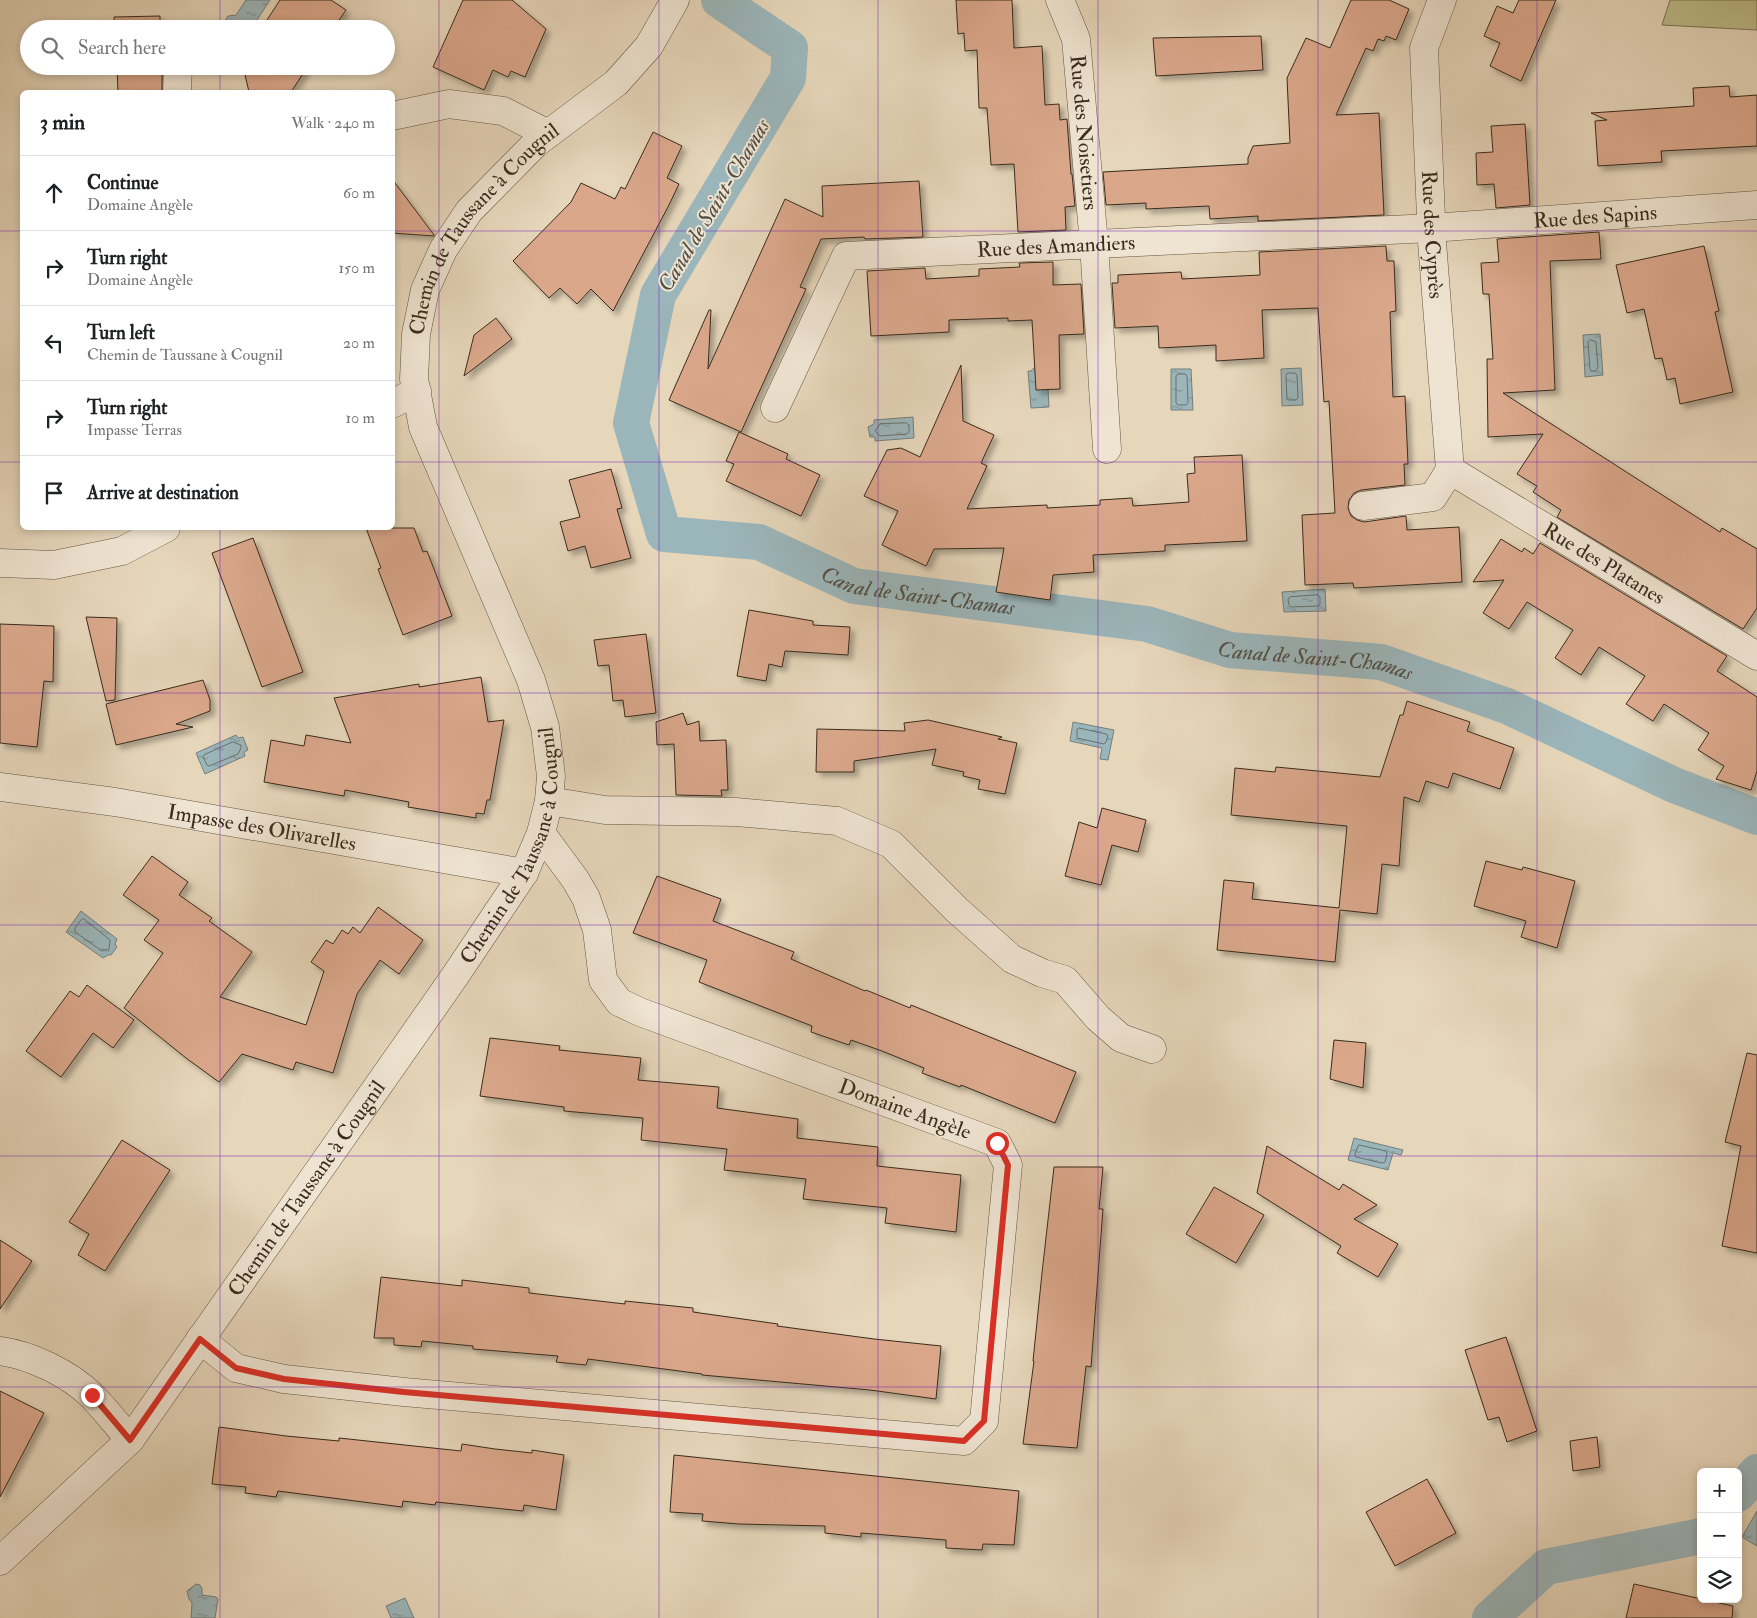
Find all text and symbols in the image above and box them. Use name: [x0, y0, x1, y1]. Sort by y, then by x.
search box: [20, 20, 395, 75]
icon: search: [38, 34, 66, 62]
text: Search here: [78, 36, 166, 60]
street label: Rue des Noisetiers: [1063, 54, 1104, 211]
text: 3 min: [40, 109, 85, 136]
text: Walk · 240 m: [291, 113, 375, 133]
water label: Canal de Saint-Chamas: [651, 113, 777, 297]
street label: Chemin de Taussane à Cougnil: [403, 117, 565, 337]
street label: Rue des Cyprès: [1415, 170, 1449, 300]
text: Continue: [87, 171, 158, 195]
icon: ahead: [40, 179, 68, 207]
text: 60 m: [343, 183, 375, 203]
text: Domaine Angèle: [87, 195, 193, 215]
street label: Rue des Sapins: [1532, 199, 1658, 235]
street label: Rue des Amandiers: [976, 229, 1136, 264]
text: Turn right: [87, 246, 167, 270]
icon: right: [40, 254, 68, 282]
text: 150 m: [338, 258, 375, 278]
text: Domaine Angèle: [87, 270, 193, 290]
text: Turn left: [87, 321, 155, 345]
icon: left: [40, 329, 68, 357]
text: 20 m: [343, 333, 375, 353]
text: Chemin de Taussane à Cougnil: [87, 345, 283, 365]
text: Turn right: [87, 396, 167, 420]
icon: right: [40, 404, 68, 432]
text: 10 m: [345, 408, 375, 428]
text: Impasse Terras: [87, 420, 182, 440]
icon: arrive: [40, 479, 68, 507]
text: Arrive at destination: [87, 481, 239, 505]
street label: Rue des Platanes: [1538, 516, 1670, 611]
water label: Canal de Saint-Chamas: [816, 560, 1017, 622]
water label: Canal de Saint-Chamas: [1214, 634, 1417, 687]
street label: Chemin de Taussane à Cougnil: [454, 725, 565, 969]
street label: Impasse des Olivarelles: [165, 798, 358, 858]
street label: Domaine Angèle: [835, 1073, 975, 1146]
street label: Chemin de Taussane à Cougnil: [222, 1075, 392, 1302]
route start: [986, 1132, 1009, 1155]
route end: [81, 1384, 104, 1407]
map controls: [1697, 1468, 1742, 1603]
button: +: [1697, 1468, 1742, 1513]
button: −: [1697, 1513, 1742, 1558]
button: layers: [1697, 1558, 1742, 1603]

